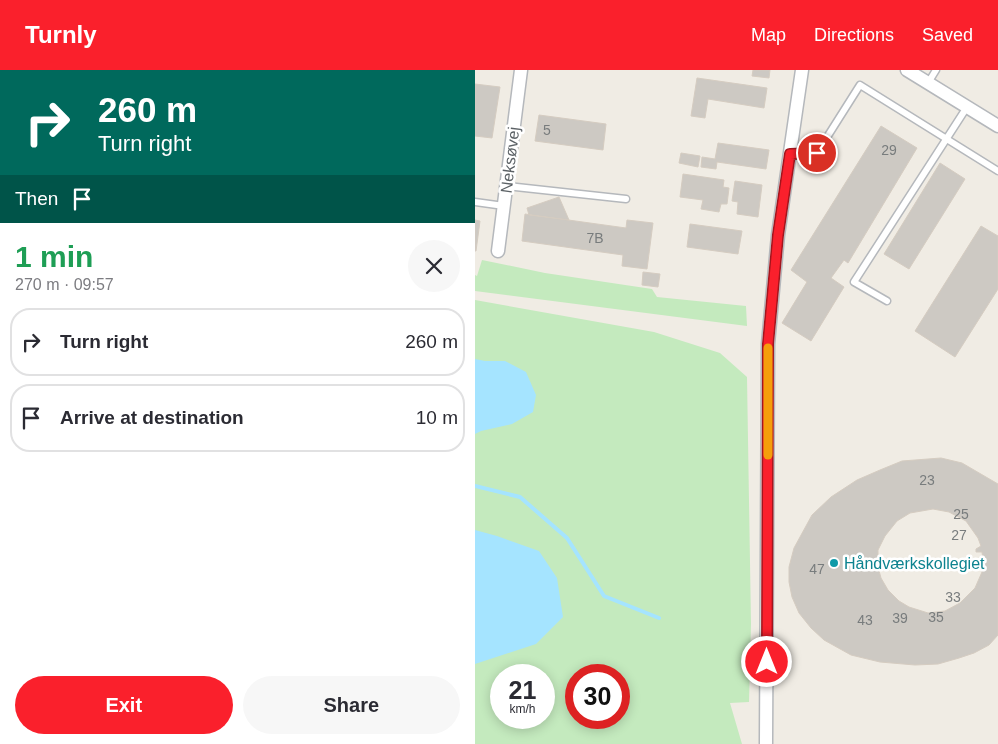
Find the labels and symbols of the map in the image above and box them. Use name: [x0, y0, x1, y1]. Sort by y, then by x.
house number: 5: [543, 122, 551, 138]
street label: Neksøvej: [497, 126, 523, 194]
pin: [796, 132, 838, 174]
house number: 29: [881, 142, 897, 158]
house number: 7B: [586, 230, 604, 246]
house number: 23: [919, 472, 935, 488]
house number: 25: [953, 506, 969, 522]
house number: 27: [951, 527, 967, 543]
place label: Håndværkskollegiet: [844, 555, 985, 572]
marker: Håndværkskollegiet: [828, 557, 840, 569]
house number: 47: [809, 561, 825, 577]
house number: 33: [945, 589, 961, 605]
house number: 35: [928, 609, 944, 625]
house number: 39: [892, 610, 908, 626]
house number: 43: [857, 612, 873, 628]
position arrow: [740, 635, 792, 687]
speed limit sign: 30: [565, 664, 630, 729]

